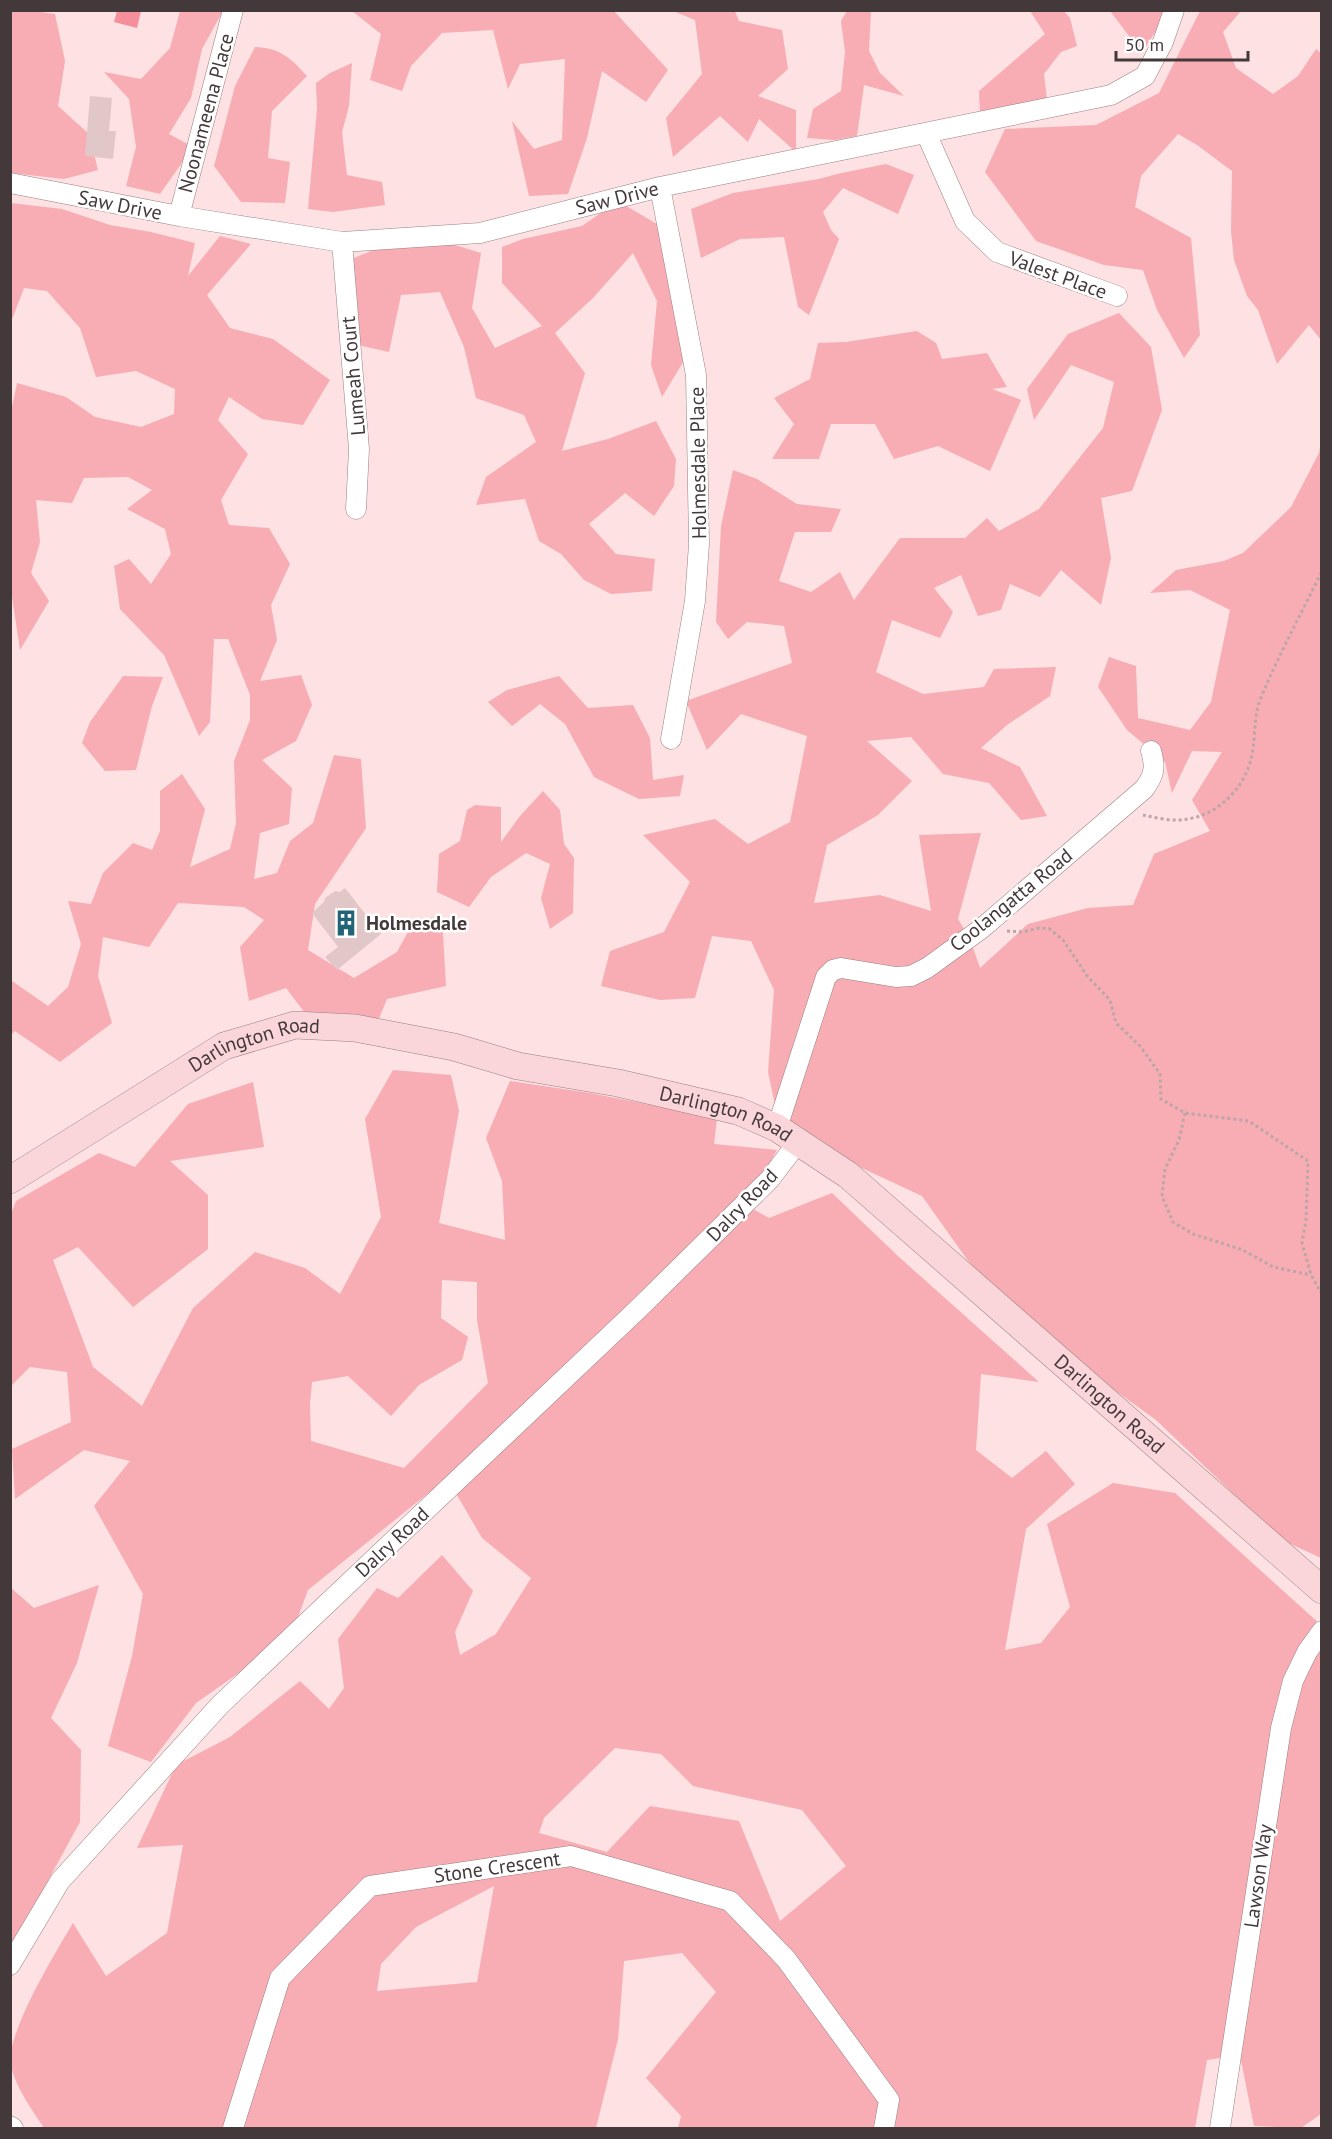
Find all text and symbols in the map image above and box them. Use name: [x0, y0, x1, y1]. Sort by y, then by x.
scale bar: [1116, 24, 1248, 62]
street label: Noonameena Place: [172, 30, 240, 196]
text: 50 m: [1125, 33, 1164, 56]
street label: Saw Drive: [573, 175, 661, 221]
street label: Saw Drive: [76, 184, 164, 226]
street label: Valest Place: [1004, 245, 1111, 305]
street label: Lumeah Court: [335, 315, 371, 437]
street label: Holmesdale Place: [684, 387, 712, 539]
street label: Coolangatta Road: [944, 842, 1078, 958]
building icon: Holmesdale: [331, 908, 361, 938]
place label: Holmesdale: [366, 910, 467, 936]
street label: Darlington Road: [183, 1011, 320, 1078]
street label: Darlington Road: [657, 1080, 798, 1148]
street label: Dalry Road: [701, 1163, 783, 1247]
street label: Darlington Road: [1049, 1348, 1170, 1459]
street label: Dalry Road: [350, 1501, 434, 1583]
street label: Lawson Way: [1238, 1822, 1278, 1930]
street label: Stone Crescent: [432, 1845, 562, 1889]

